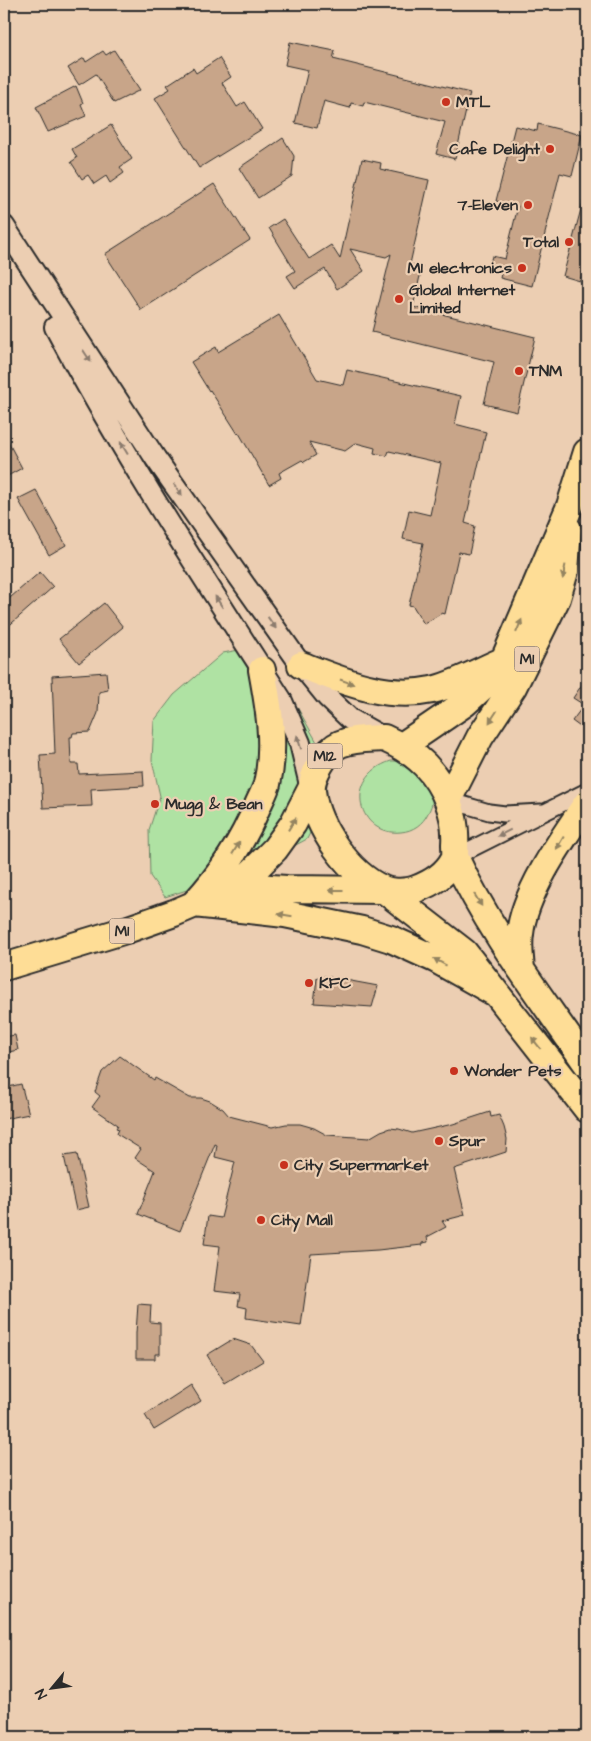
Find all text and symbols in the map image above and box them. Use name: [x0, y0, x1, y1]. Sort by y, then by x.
place label: MTL: [456, 91, 491, 113]
marker: MTL: [440, 96, 452, 108]
place label: Cafe Delight: [449, 138, 541, 162]
marker: Cafe Delight: [544, 143, 556, 155]
place label: 7-Eleven: [457, 194, 518, 216]
marker: 7-Eleven: [522, 199, 534, 211]
place label: Total: [522, 231, 559, 253]
marker: Total: [563, 236, 575, 248]
place label: M1 electronics: [407, 257, 512, 279]
marker: M1 electronics: [516, 262, 528, 274]
place label: Global Internet Limited: [409, 279, 516, 319]
marker: Global Internet Limited: [393, 293, 405, 305]
one-way arrow: [82, 349, 92, 362]
place label: TNM: [528, 360, 562, 382]
marker: TNM: [513, 365, 525, 377]
one-way arrow: [120, 442, 129, 455]
one-way arrow: [173, 483, 183, 497]
one-way arrow: [560, 565, 568, 580]
one-way arrow: [214, 595, 223, 608]
one-way arrow: [267, 616, 277, 630]
one-way arrow: [515, 619, 523, 633]
road number: M1: [514, 646, 540, 672]
one-way arrow: [339, 679, 354, 686]
one-way arrow: [488, 710, 498, 724]
one-way arrow: [295, 734, 303, 749]
road number: M12: [308, 744, 342, 768]
place label: Mugg & Bean: [165, 793, 263, 817]
marker: Mugg & Bean: [149, 798, 161, 810]
one-way arrow: [288, 817, 297, 830]
one-way arrow: [497, 830, 511, 838]
one-way arrow: [556, 837, 565, 850]
one-way arrow: [231, 842, 240, 855]
one-way arrow: [327, 885, 343, 893]
one-way arrow: [473, 894, 482, 907]
one-way arrow: [277, 910, 293, 918]
road number: M1: [110, 918, 134, 944]
one-way arrow: [433, 957, 446, 966]
place label: KFC: [319, 972, 352, 994]
marker: KFC: [303, 977, 315, 989]
one-way arrow: [530, 1037, 541, 1050]
place label: Wonder Pets: [463, 1060, 562, 1082]
marker: Wonder Pets: [448, 1065, 460, 1077]
place label: Spur: [448, 1130, 485, 1152]
marker: Spur: [433, 1135, 445, 1147]
place label: City Supermarket: [294, 1154, 429, 1177]
marker: City Supermarket: [278, 1159, 290, 1171]
place label: City Mall: [271, 1209, 333, 1232]
marker: City Mall: [255, 1214, 267, 1226]
north arrow: [28, 1664, 78, 1714]
text: N: [31, 1685, 52, 1703]

